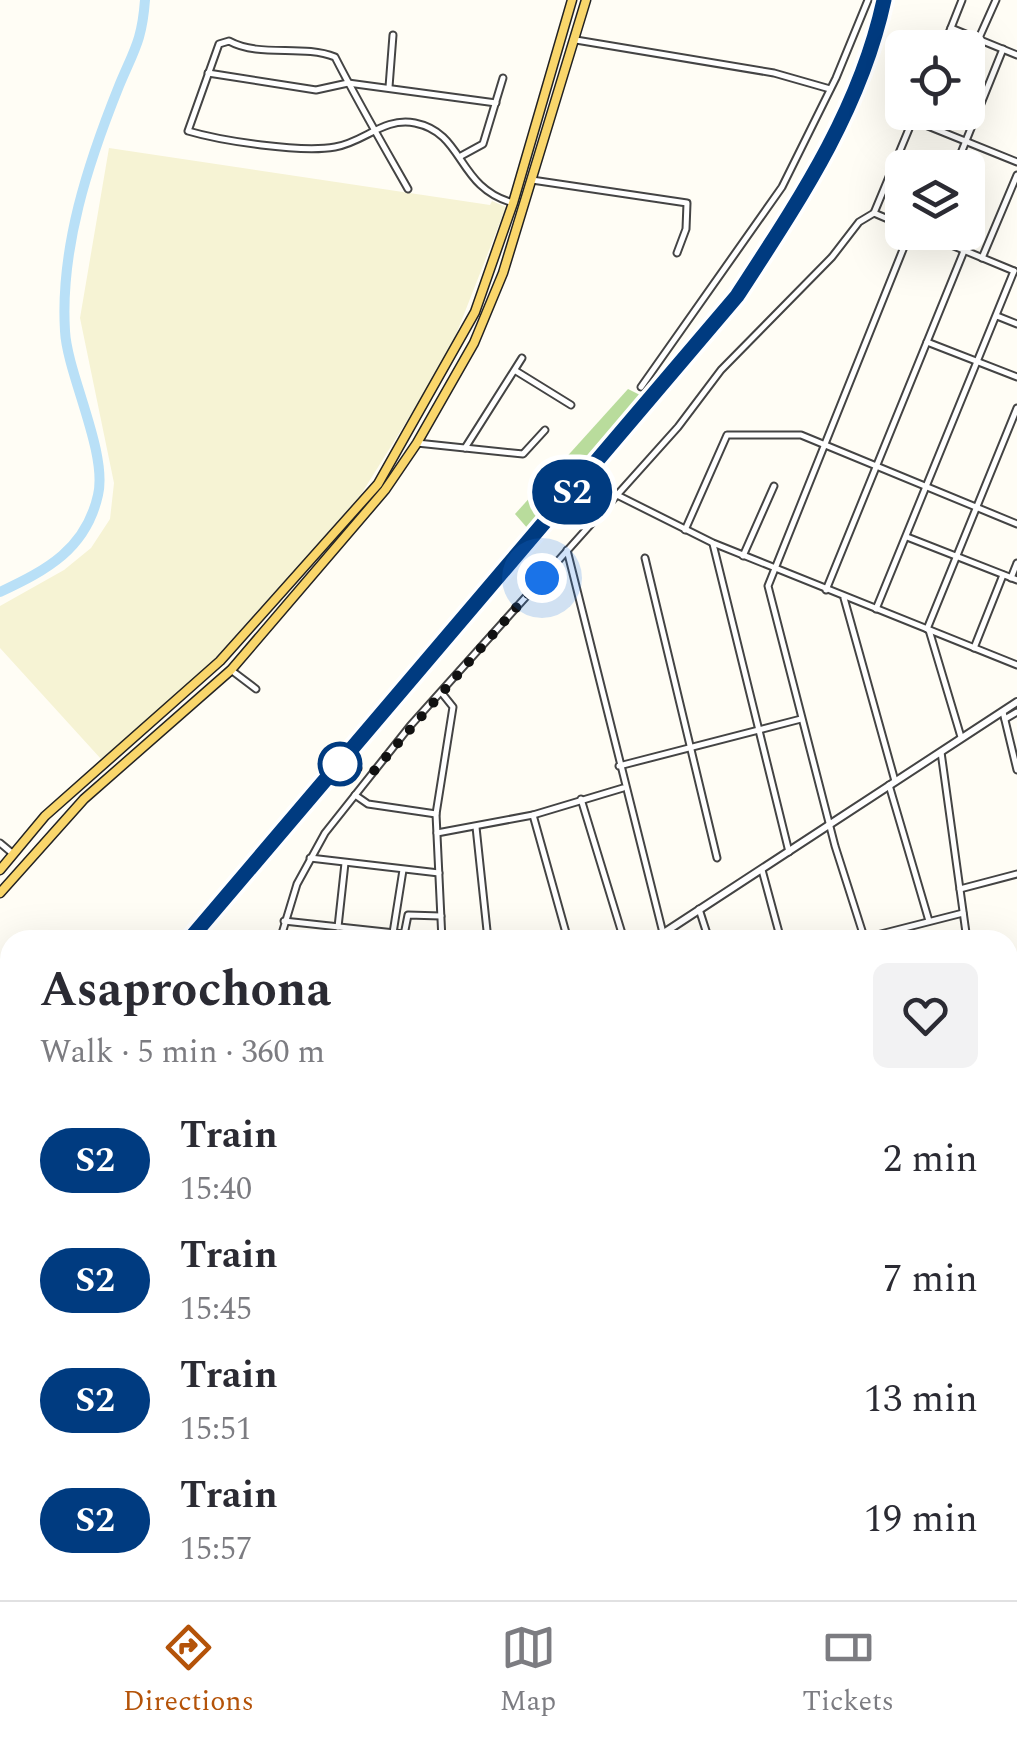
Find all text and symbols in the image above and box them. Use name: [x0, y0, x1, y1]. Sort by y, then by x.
map controls: [885, 30, 985, 250]
button: locate: [885, 30, 985, 130]
button: layers: [885, 150, 985, 250]
line badge: S2: [527, 460, 617, 524]
text: S2: [552, 466, 592, 519]
your location: [517, 553, 567, 603]
unlabelled marker: [319, 743, 361, 785]
text: Asaprochona: [40, 954, 331, 1027]
button: heart: [873, 963, 978, 1068]
text: Walk · 5 min · 360 m: [40, 1028, 325, 1077]
text: Train: [180, 1107, 278, 1165]
text: 2 min: [883, 1131, 978, 1189]
text: S2: [75, 1134, 115, 1187]
text: 15:40: [180, 1165, 252, 1214]
text: Train: [180, 1227, 278, 1285]
text: 7 min: [883, 1251, 978, 1309]
text: S2: [75, 1254, 115, 1307]
text: 15:45: [180, 1285, 252, 1334]
text: Train: [180, 1347, 278, 1405]
text: 13 min: [864, 1371, 978, 1429]
text: S2: [75, 1374, 115, 1427]
text: 15:51: [180, 1405, 252, 1454]
text: Train: [180, 1467, 278, 1525]
text: 19 min: [864, 1491, 978, 1549]
text: S2: [75, 1494, 115, 1547]
text: 15:57: [180, 1525, 252, 1574]
tab: Directions: [123, 1620, 254, 1723]
tab: Map: [500, 1620, 556, 1723]
tab: Tickets: [802, 1620, 894, 1723]

